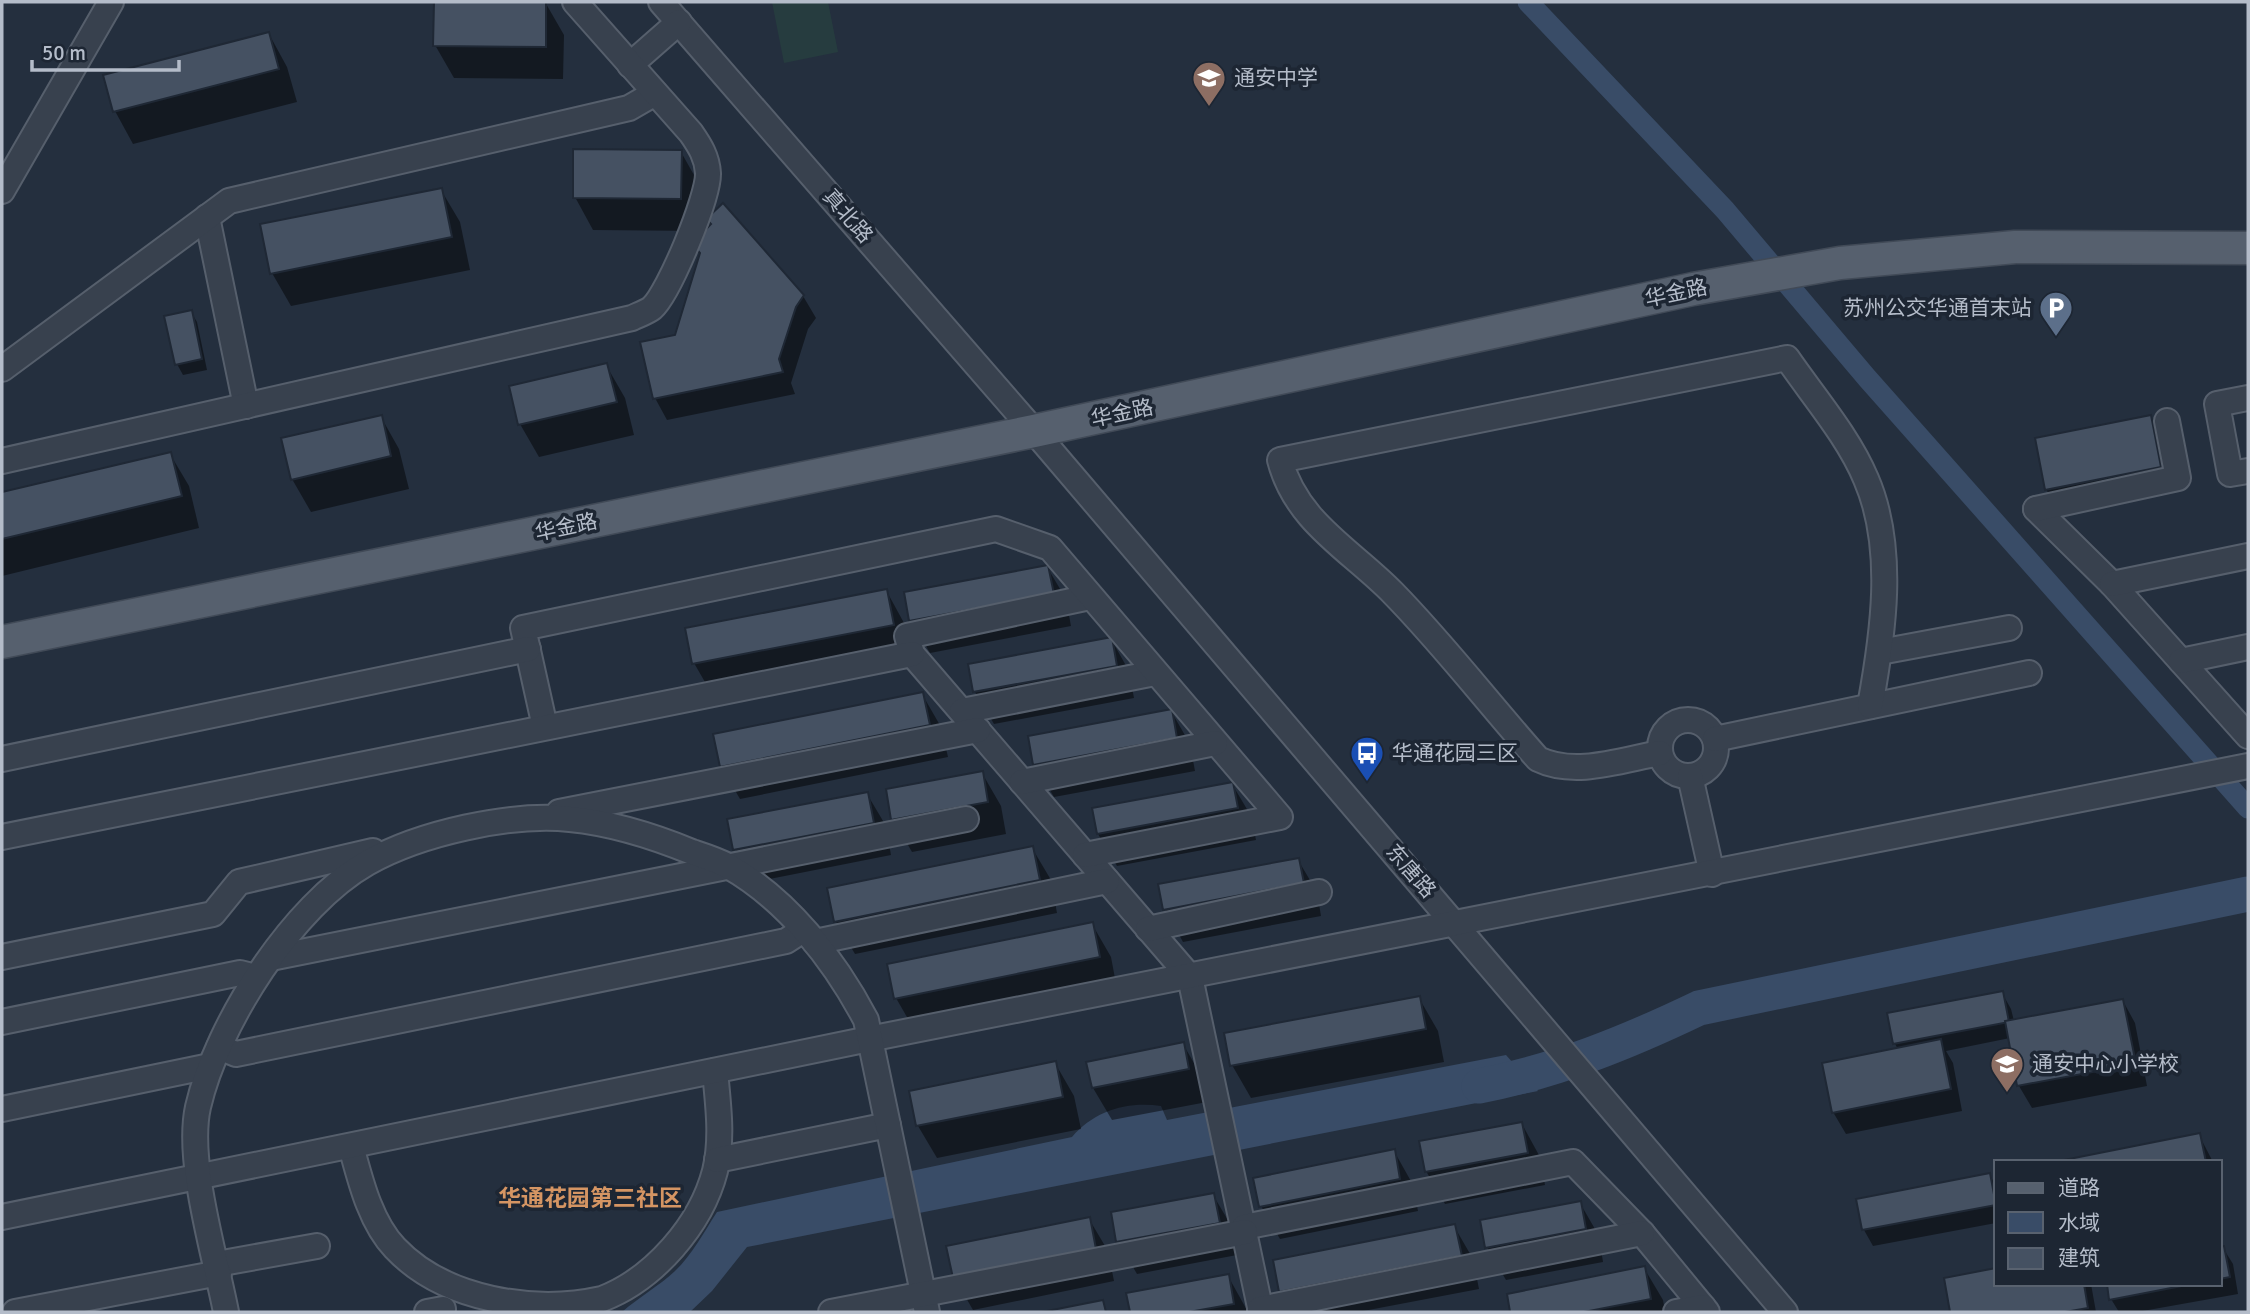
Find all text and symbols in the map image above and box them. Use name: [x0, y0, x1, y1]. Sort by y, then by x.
scale bar: [32, 28, 178, 72]
text: 50 m: [42, 40, 86, 66]
school or university icon: 通安中学: [1190, 59, 1228, 108]
place label: 通安中学: [1234, 65, 1318, 91]
street label: 真北路: [818, 184, 878, 248]
street label: 华金路: [1642, 274, 1710, 312]
parking icon: 苏州公交华通首末站: [2037, 289, 2075, 338]
place label: 苏州公交华通首末站: [1843, 295, 2032, 321]
street label: 华金路: [1088, 394, 1156, 432]
street label: 华金路: [532, 508, 600, 546]
bus stop icon: 华通花园三区: [1348, 734, 1386, 783]
place label: 华通花园三区: [1392, 740, 1518, 766]
street label: 东唐路: [1381, 839, 1441, 903]
school or university icon: 通安中心小学校: [1988, 1045, 2026, 1094]
place label: 通安中心小学校: [2032, 1051, 2179, 1077]
legend: [1994, 1160, 2222, 1286]
text: 道路: [2058, 1175, 2100, 1201]
district label: 华通花园第三社区: [498, 1184, 682, 1213]
text: 水域: [2058, 1210, 2100, 1236]
text: 建筑: [2058, 1245, 2100, 1271]

